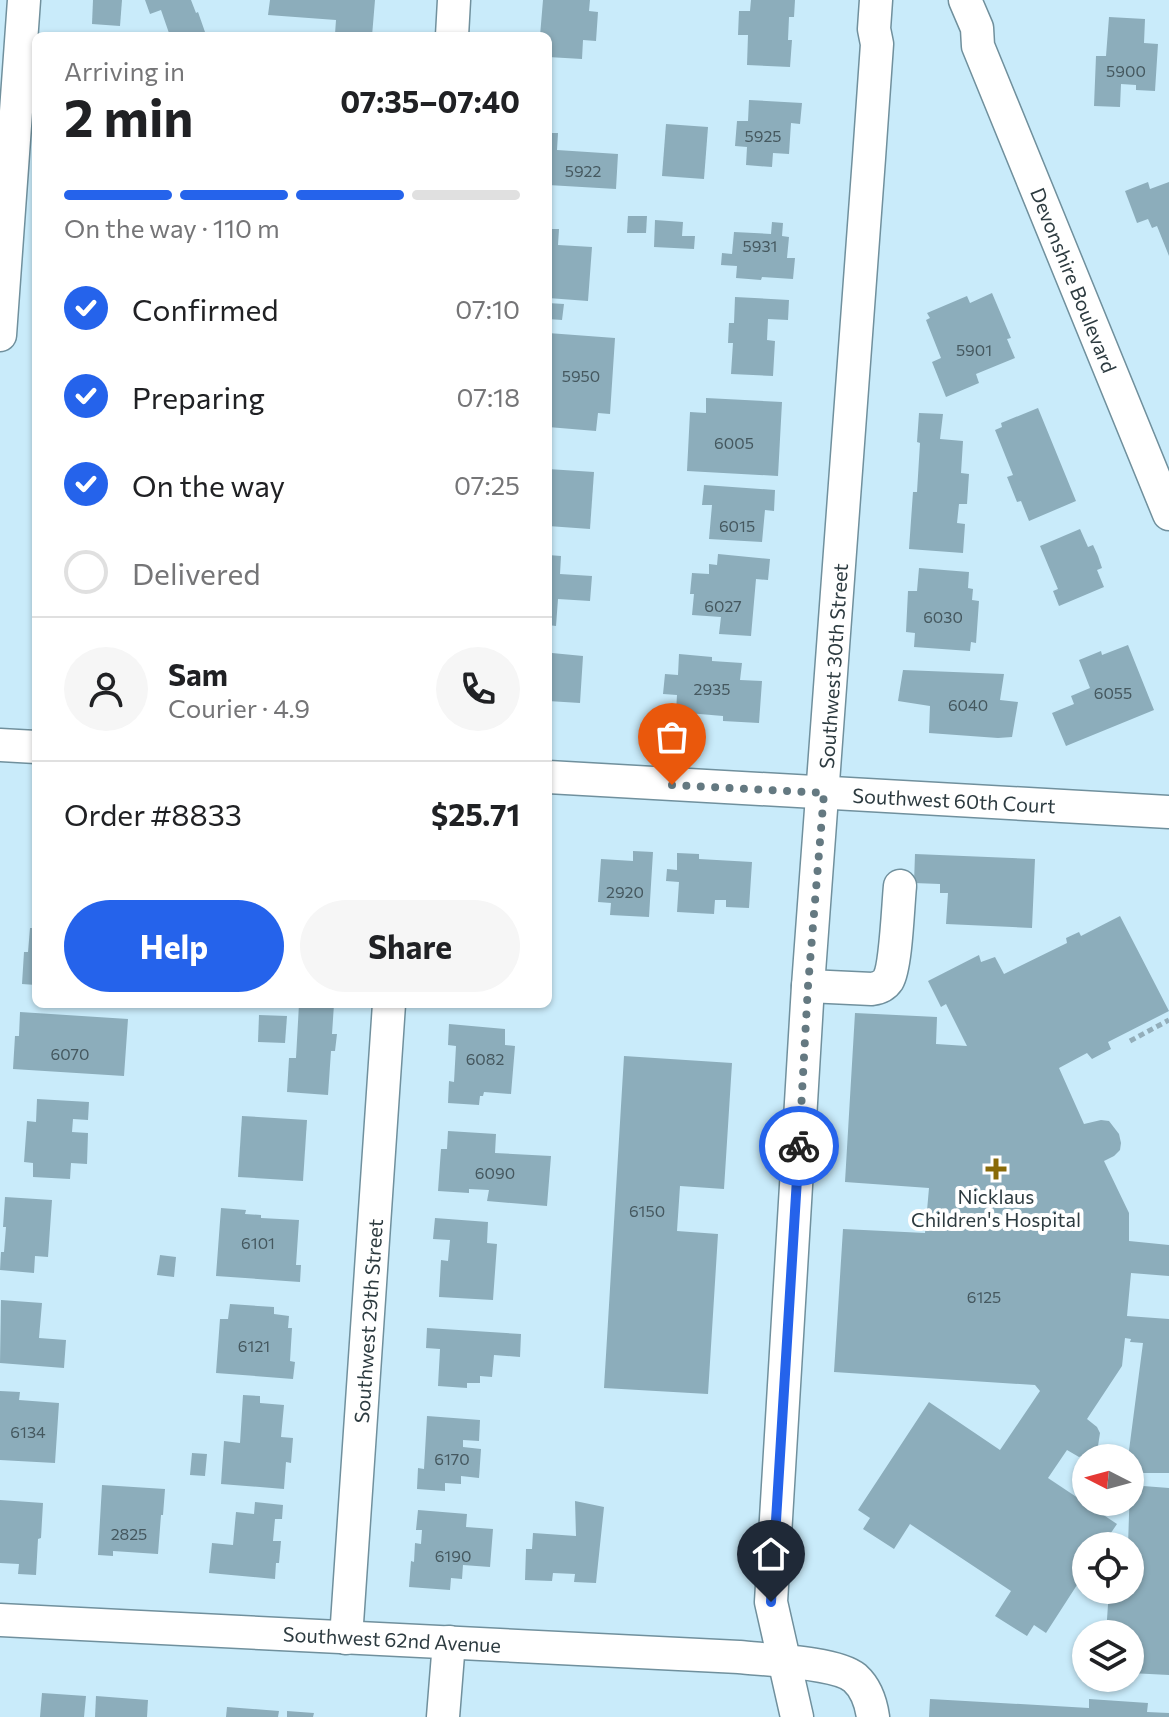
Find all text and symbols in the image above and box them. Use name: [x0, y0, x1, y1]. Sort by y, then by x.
text: Arriving in: [64, 55, 185, 86]
house number: 5900: [1106, 61, 1146, 80]
text: 07:35–07:40: [340, 82, 520, 119]
text: 2 min: [64, 84, 193, 148]
house number: 5925: [745, 126, 781, 145]
house number: 5922: [565, 161, 601, 180]
street label: Devonshire Boulevard: [1026, 184, 1122, 376]
text: On the way · 110 m: [64, 212, 280, 243]
house number: 5931: [743, 236, 777, 255]
icon: check: [64, 286, 108, 330]
text: Confirmed: [132, 290, 279, 327]
text: 07:10: [455, 293, 520, 324]
house number: 5901: [956, 340, 992, 359]
house number: 5950: [562, 366, 600, 385]
icon: check: [64, 374, 108, 418]
text: Preparing: [132, 378, 265, 415]
text: 07:18: [456, 381, 520, 412]
house number: 6005: [714, 433, 754, 452]
icon: check: [64, 462, 108, 506]
text: On the way: [132, 466, 285, 503]
text: 07:25: [454, 469, 520, 500]
house number: 6015: [719, 516, 755, 535]
text: Delivered: [132, 554, 261, 591]
street label: Southwest 30th Street: [814, 562, 852, 770]
house number: 6027: [704, 596, 742, 615]
house number: 6030: [923, 607, 963, 626]
button: person: [64, 647, 148, 731]
button: phone: [436, 647, 520, 731]
text: Sam: [168, 655, 228, 692]
house number: 2935: [694, 679, 730, 698]
house number: 6055: [1094, 683, 1132, 702]
text: Courier · 4.9: [168, 692, 310, 723]
house number: 6040: [948, 695, 988, 714]
pin: [638, 703, 706, 785]
icon: bag: [650, 715, 694, 759]
street label: Southwest 60th Court: [852, 783, 1056, 817]
text: Order #8833: [64, 795, 242, 832]
text: $25.71: [431, 795, 520, 832]
house number: 2920: [606, 882, 644, 901]
button: Help: [64, 900, 284, 992]
button: Share: [300, 900, 520, 992]
house number: 6070: [51, 1044, 89, 1063]
house number: 6082: [466, 1049, 504, 1068]
courier: [759, 1106, 839, 1186]
icon: bike: [777, 1124, 821, 1168]
marker: Nicklaus Children's Hospital: [985, 1158, 1007, 1180]
house number: 6090: [475, 1163, 515, 1182]
place label: Nicklaus Children's Hospital: [911, 1184, 1081, 1231]
house number: 6150: [629, 1201, 665, 1220]
street label: Southwest 29th Street: [349, 1218, 387, 1424]
house number: 6101: [241, 1233, 275, 1252]
house number: 6125: [967, 1287, 1001, 1306]
house number: 6121: [238, 1336, 270, 1355]
house number: 6134: [10, 1422, 46, 1441]
north arrow: [1072, 1444, 1144, 1516]
map controls: [1072, 1444, 1144, 1692]
house number: 6170: [434, 1449, 470, 1468]
pin: [737, 1520, 805, 1602]
house number: 2825: [111, 1524, 147, 1543]
icon: home: [749, 1532, 793, 1576]
button: locate: [1072, 1532, 1144, 1604]
house number: 6190: [435, 1546, 471, 1565]
button: layers: [1072, 1620, 1144, 1692]
street label: Southwest 62nd Avenue: [282, 1621, 502, 1657]

